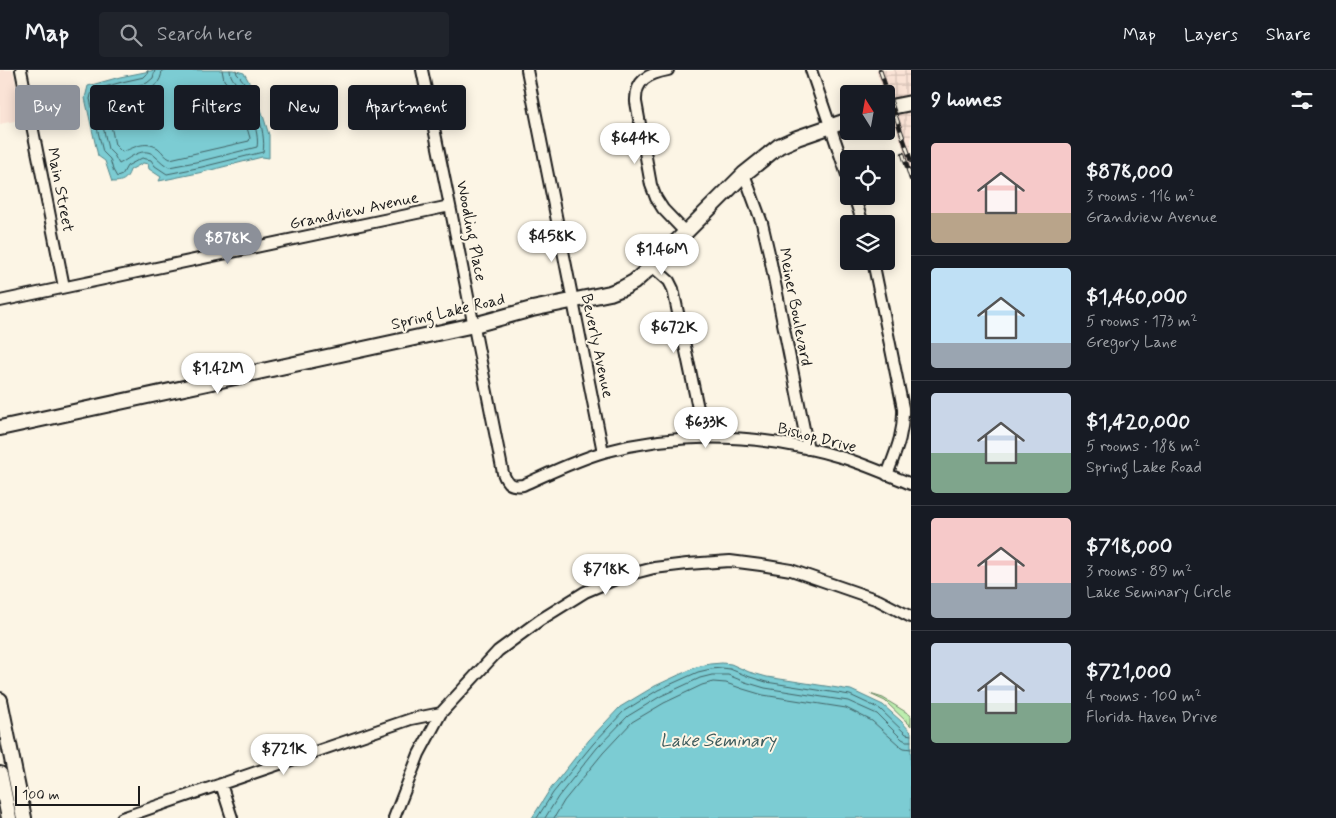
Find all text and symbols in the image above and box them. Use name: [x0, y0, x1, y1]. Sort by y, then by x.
search box: [99, 12, 449, 57]
text: Map: [25, 19, 69, 50]
icon: search: [117, 21, 145, 49]
text: Search here: [157, 22, 253, 47]
text: Map: [1123, 23, 1156, 47]
text: Layers: [1184, 23, 1238, 47]
text: Share: [1266, 23, 1311, 47]
chip: Buy: [15, 85, 80, 130]
chip: Rent: [90, 85, 164, 130]
chip: Filters: [174, 85, 260, 130]
chip: New: [270, 85, 338, 130]
chip: Apartment: [348, 85, 466, 130]
north arrow: [840, 85, 895, 140]
map controls: [840, 85, 895, 270]
text: 9 homes: [931, 86, 1002, 114]
icon: filters: [1288, 86, 1316, 114]
pin: $644K: [600, 122, 670, 165]
text: $644K: [611, 128, 659, 149]
street label: Main Street: [41, 146, 79, 235]
button: locate: [840, 150, 895, 205]
text: $878,000: [1086, 158, 1173, 186]
icon: home: [971, 163, 1031, 223]
street label: Woodling Place: [450, 179, 491, 283]
text: 3 rooms · 116 m²: [1086, 186, 1195, 207]
street label: Grandview Avenue: [288, 187, 421, 235]
text: Grandview Avenue: [1086, 207, 1217, 228]
button: layers: [840, 215, 895, 270]
pin: $458K: [517, 220, 587, 263]
pin: $878K: [193, 222, 263, 265]
text: $458K: [528, 226, 576, 247]
text: $878K: [205, 228, 251, 249]
pin: $1.46M: [621, 234, 703, 276]
text: $1.46M: [636, 239, 688, 260]
street label: Meiner Boulevard: [773, 246, 817, 368]
text: $1,460,000: [1086, 283, 1188, 311]
icon: home: [971, 288, 1031, 348]
street label: Spring Lake Road: [389, 289, 507, 336]
street label: Beverly Avenue: [576, 292, 618, 400]
text: 5 rooms · 173 m²: [1086, 311, 1198, 332]
pin: $672K: [639, 312, 709, 354]
text: $672K: [651, 317, 697, 338]
text: Gregory Lane: [1086, 332, 1177, 353]
pin: $1.42M: [177, 352, 259, 395]
text: $1.42M: [192, 358, 244, 379]
pin: $633K: [671, 406, 741, 449]
text: $1,420,000: [1086, 408, 1190, 436]
text: $633K: [685, 412, 727, 433]
icon: home: [971, 413, 1031, 473]
street label: Bishop Drive: [775, 418, 859, 458]
text: 5 rooms · 188 m²: [1086, 436, 1200, 457]
text: Spring Lake Road: [1086, 457, 1202, 478]
text: $718,000: [1086, 533, 1172, 561]
icon: home: [971, 538, 1031, 598]
pin: $718K: [571, 554, 641, 596]
text: $718K: [583, 559, 629, 580]
text: 3 rooms · 89 m²: [1086, 561, 1192, 582]
text: Lake Seminary Circle: [1086, 582, 1231, 603]
text: $721,000: [1086, 658, 1171, 686]
icon: home: [971, 663, 1031, 723]
text: 4 rooms · 100 m²: [1086, 686, 1202, 707]
text: Florida Haven Drive: [1086, 707, 1218, 728]
water label: Lake Seminary: [660, 729, 777, 753]
pin: $721K: [249, 734, 319, 776]
text: $721K: [261, 739, 307, 760]
scale bar: [15, 783, 140, 806]
text: 100 m: [22, 786, 60, 804]

